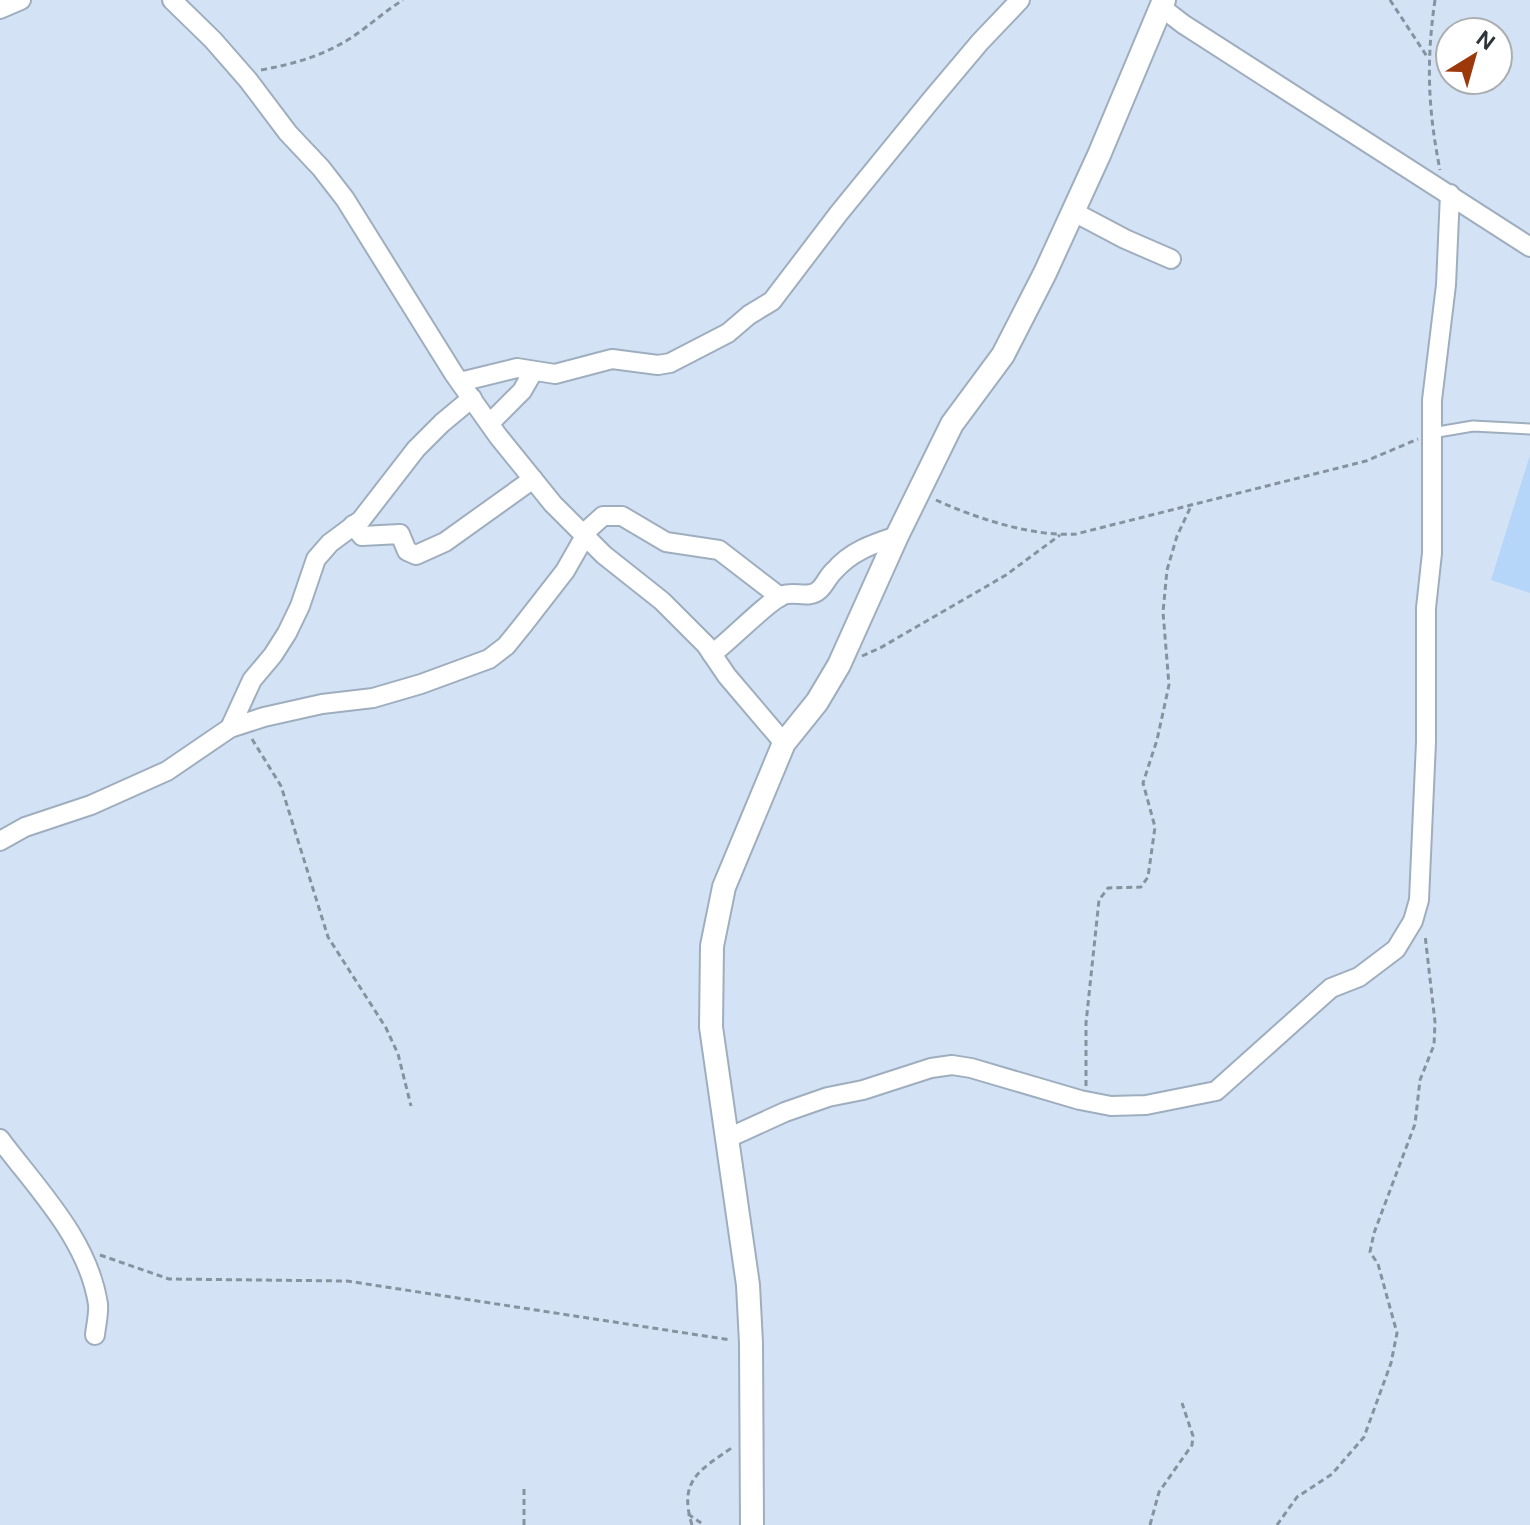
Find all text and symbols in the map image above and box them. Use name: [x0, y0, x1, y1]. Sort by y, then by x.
north arrow: [1434, 16, 1514, 96]
text: N: [1471, 24, 1501, 57]

